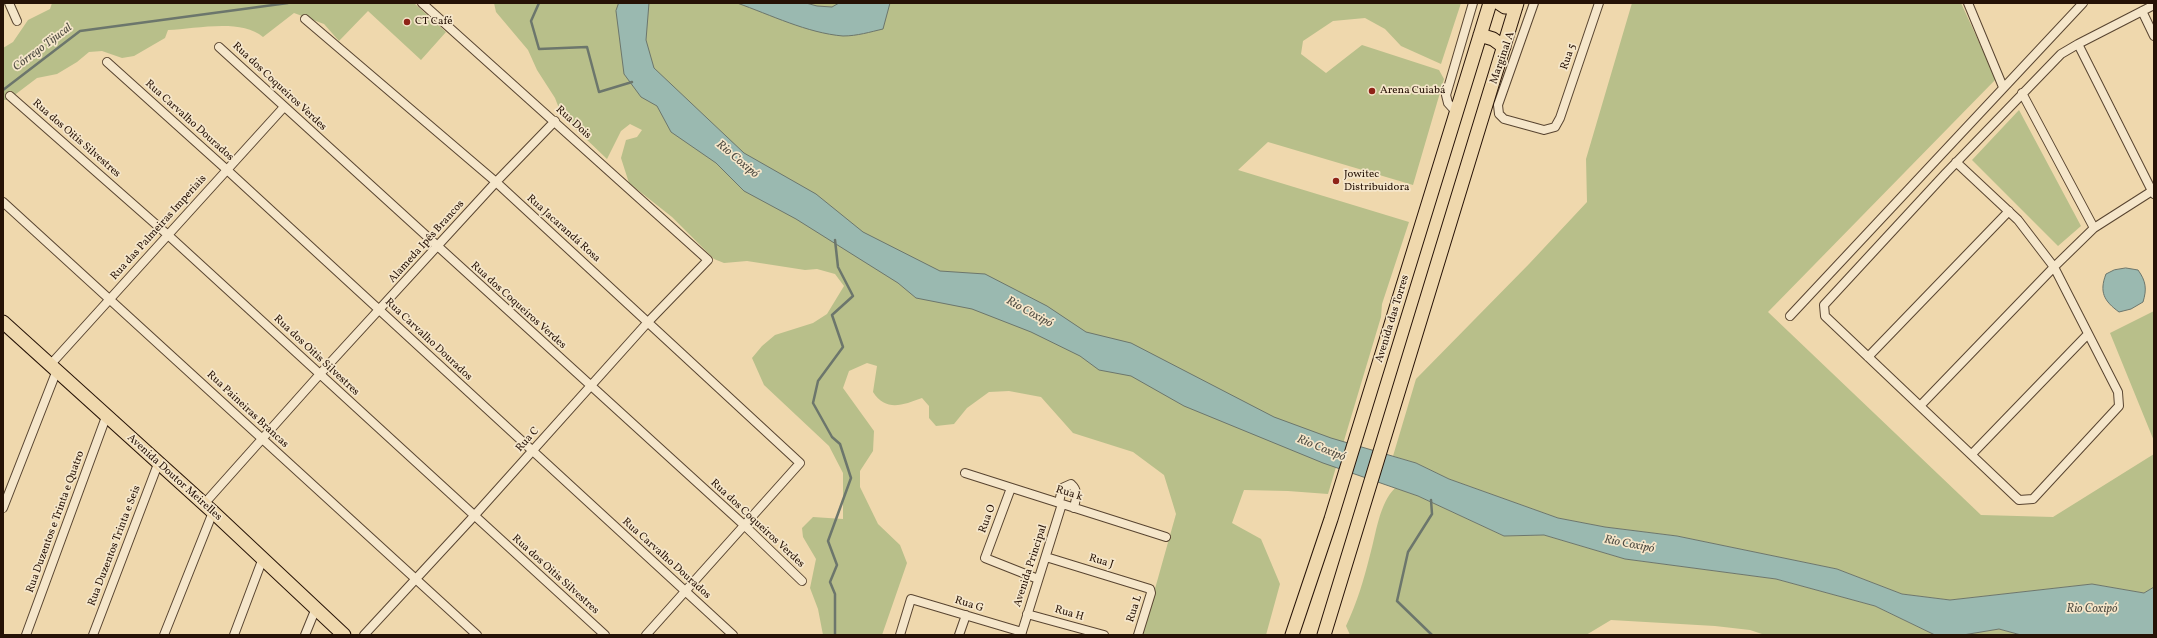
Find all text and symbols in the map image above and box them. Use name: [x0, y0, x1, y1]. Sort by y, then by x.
place label: CT Café: [415, 15, 452, 29]
marker: CT Café: [402, 17, 412, 27]
water label: Córrego Tijucal: [11, 21, 75, 75]
street label: Marginal A: [1488, 30, 1518, 86]
street label: Rua dos Coqueiros Verdes: [229, 40, 329, 134]
street label: Rua 5: [1558, 42, 1580, 72]
street label: Rua Carvalho Dourados: [142, 78, 236, 164]
place label: Arena Cuiabá: [1380, 84, 1445, 98]
marker: Arena Cuiabá: [1367, 86, 1377, 96]
street label: Rua dos Oitis Silvestres: [29, 97, 123, 181]
street label: Rua Dois: [552, 104, 594, 142]
water label: Rio Coxipó: [713, 138, 761, 182]
place label: Jowitec Distribuidora: [1344, 168, 1410, 194]
street label: Rua das Palmeiras Imperiais: [108, 173, 210, 283]
marker: Jowitec Distribuidora: [1331, 176, 1341, 186]
street label: Rua Jacarandá Rosa: [523, 192, 603, 266]
street label: Alameda Ipês Brancos: [386, 198, 468, 286]
street label: Rua dos Coqueiros Verdes: [468, 260, 568, 352]
street label: Avenida das Torres: [1373, 274, 1413, 364]
water label: Rio Coxipó: [1003, 294, 1055, 332]
street label: Rua Carvalho Dourados: [382, 296, 474, 384]
street label: Rua dos Oitis Silvestres: [270, 313, 362, 399]
street label: Rua Paineiras Brancas: [203, 369, 291, 451]
street label: Rua C: [514, 425, 542, 455]
street label: Avenida Doutor Meirelles: [124, 432, 224, 524]
water label: Rio Coxipó: [1295, 433, 1347, 465]
street label: Rua Duzentos e Trinta e Quatro: [24, 449, 88, 595]
street label: Rua dos Coqueiros Verdes: [707, 477, 807, 571]
street label: Rua k: [1054, 483, 1084, 505]
street label: Rua Duzentos Trinta e Seis: [86, 484, 144, 608]
street label: Rua O: [977, 503, 999, 535]
street label: Rua Carvalho Dourados: [619, 516, 713, 602]
street label: Avenida Principal: [1011, 523, 1051, 609]
street label: Rua dos Oitis Silvestres: [509, 532, 601, 618]
water label: Rio Coxipó: [1603, 533, 1655, 557]
street label: Rua J: [1087, 552, 1115, 572]
street label: Rua G: [953, 594, 985, 616]
street label: Rua L: [1124, 594, 1146, 624]
water label: Rio Coxipó: [2067, 603, 2117, 617]
street label: Rua H: [1053, 604, 1085, 624]

